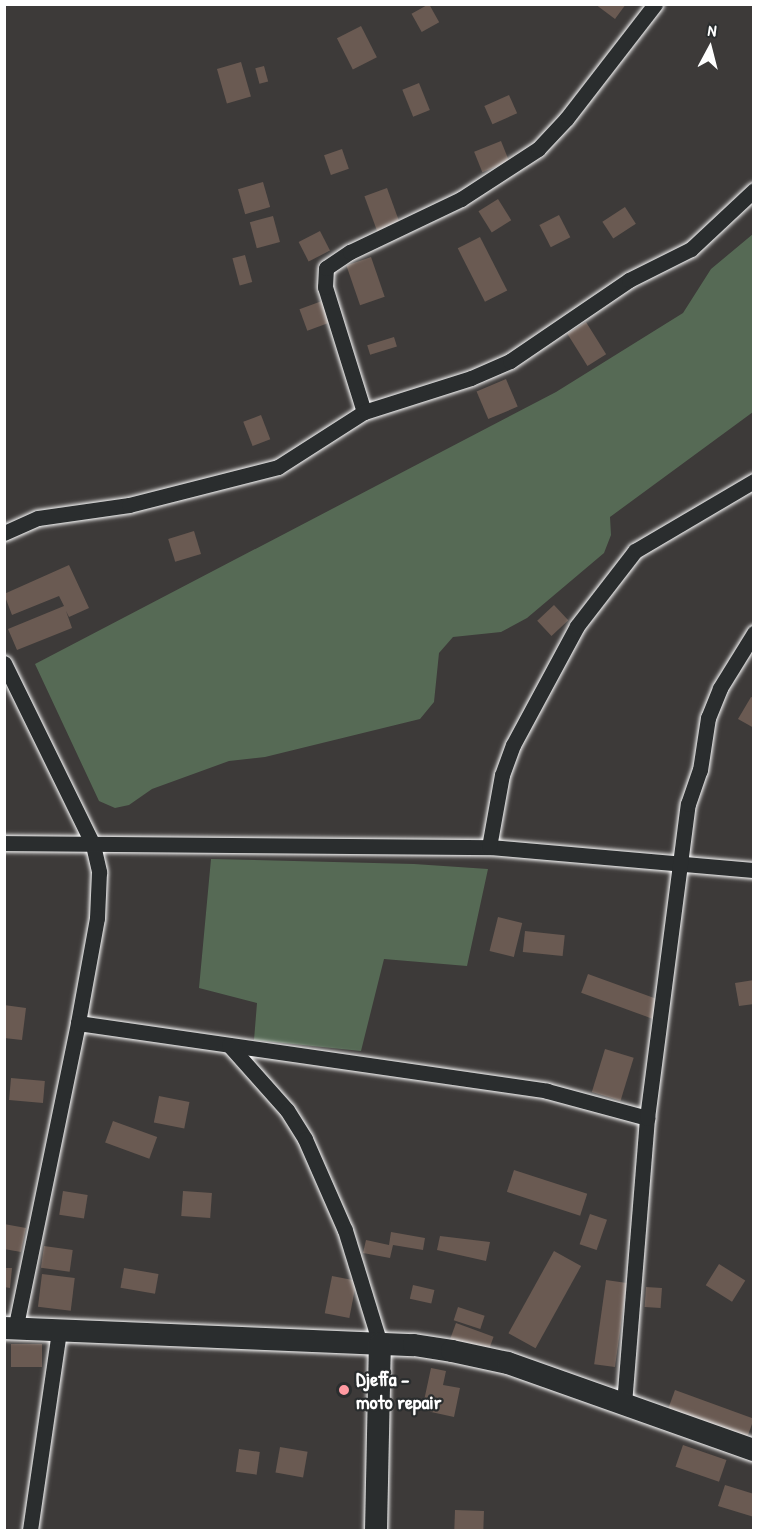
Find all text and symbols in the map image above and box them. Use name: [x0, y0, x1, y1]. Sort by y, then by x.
north arrow: [680, 18, 740, 78]
text: N: [707, 19, 718, 42]
place label: Djeffa – moto repair: [356, 1366, 441, 1413]
marker: Djeffa – moto repair: [337, 1383, 351, 1397]

